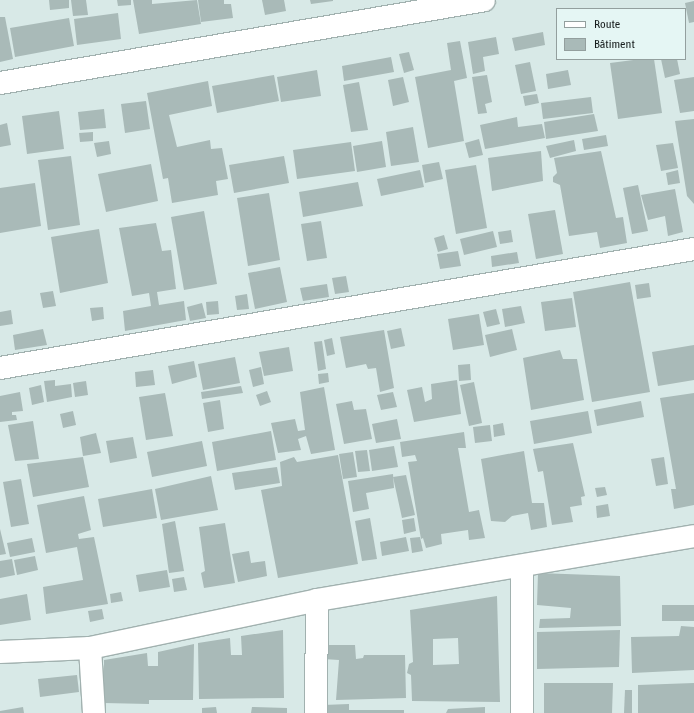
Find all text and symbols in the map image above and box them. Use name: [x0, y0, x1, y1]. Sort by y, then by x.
legend: [556, 8, 686, 60]
text: Route: [594, 17, 620, 31]
text: Bâtiment: [594, 37, 635, 51]

